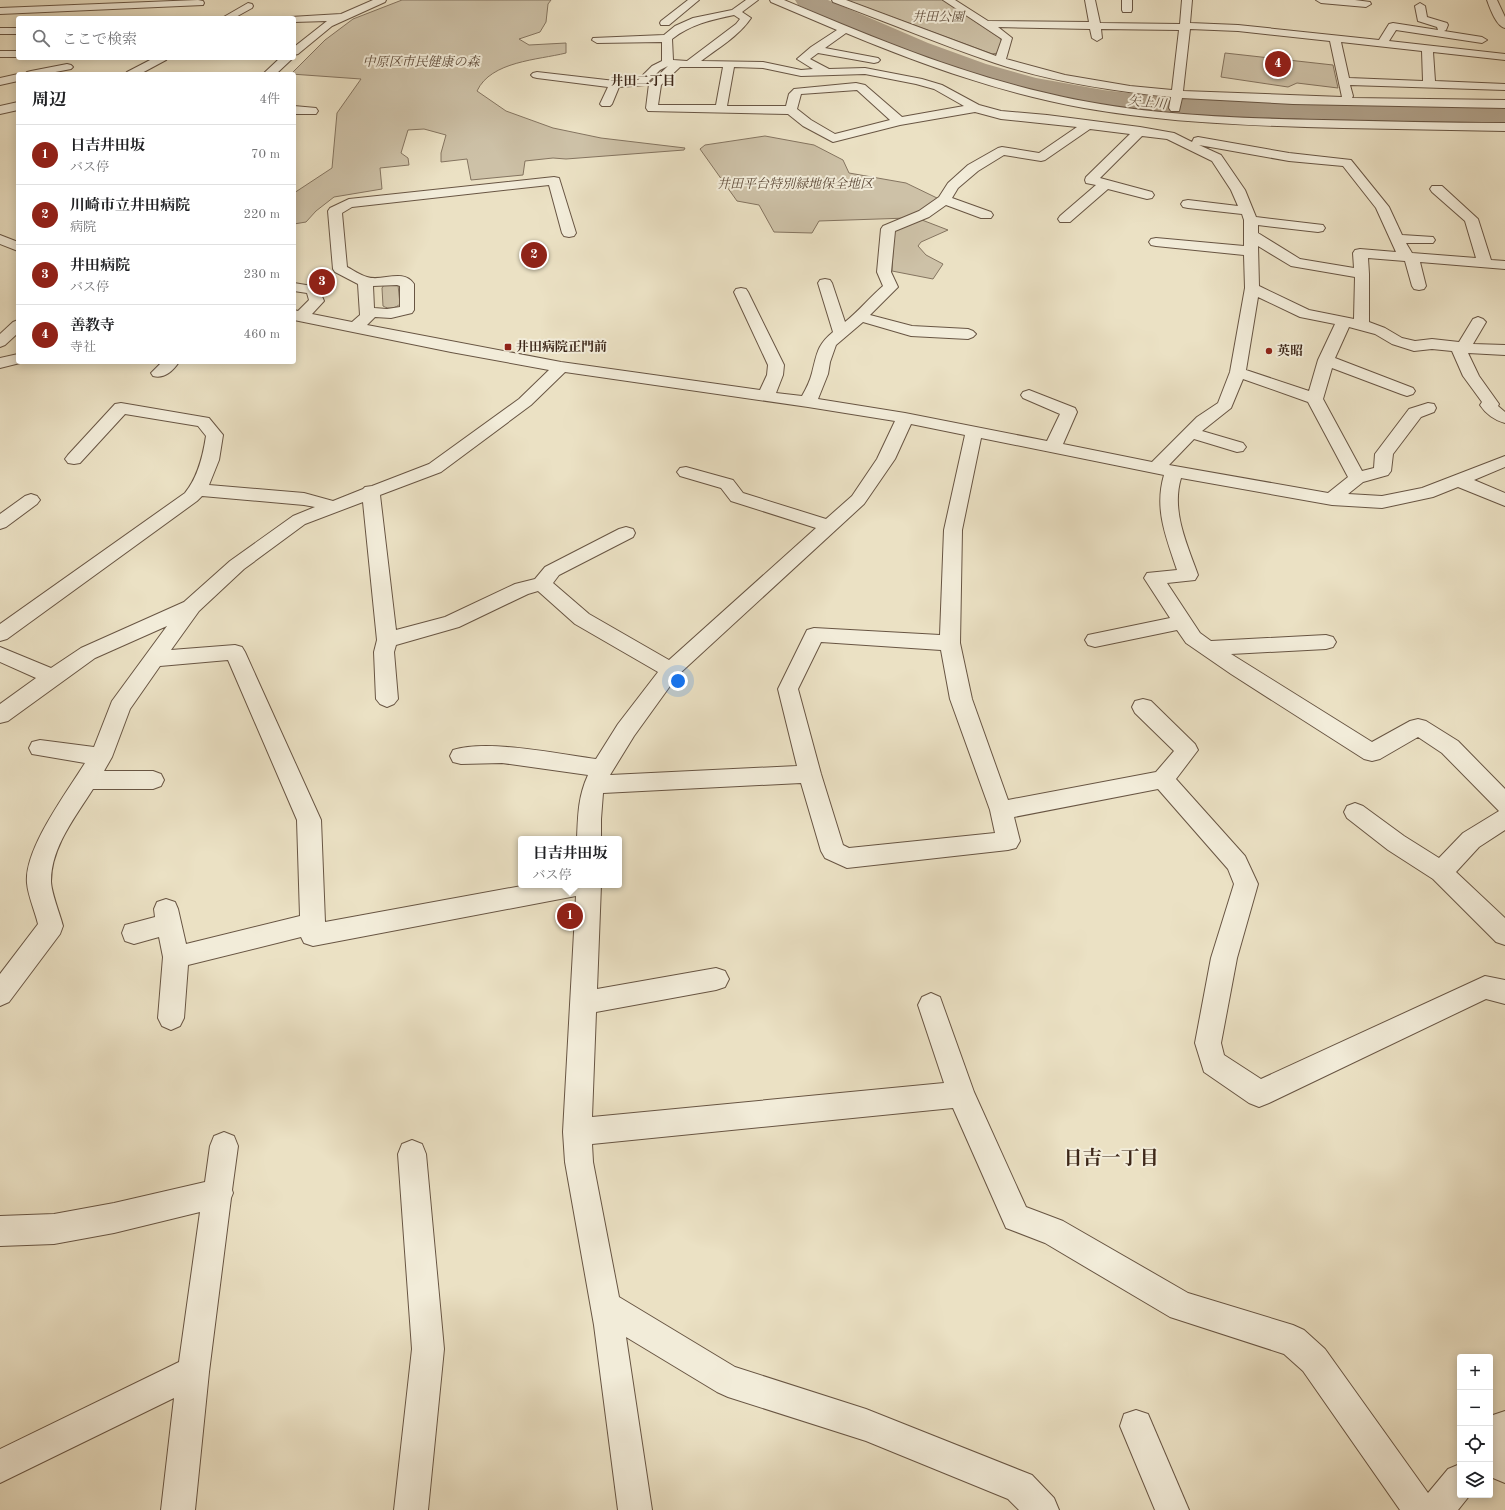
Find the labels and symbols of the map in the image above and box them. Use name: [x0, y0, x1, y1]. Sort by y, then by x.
park label: 井田公園: [912, 10, 966, 24]
pin: 4: [1265, 49, 1291, 79]
park label: 中原区市民健康の森: [362, 55, 481, 69]
district label: 井田二丁目: [610, 74, 676, 88]
water label: 矢上川: [1127, 94, 1169, 112]
park label: 井田平台特別緑地保全地区: [717, 177, 875, 191]
pin: 2: [521, 240, 547, 270]
pin: 3: [309, 267, 335, 297]
place label: 井田病院正門前: [516, 339, 607, 354]
marker: 井田病院正門前: [503, 342, 513, 352]
place label: 英昭: [1277, 343, 1303, 358]
marker: 英昭: [1264, 346, 1274, 356]
your location: [668, 671, 688, 691]
pin: 1: [557, 901, 583, 931]
district label: 日吉一丁目: [1063, 1147, 1159, 1169]

